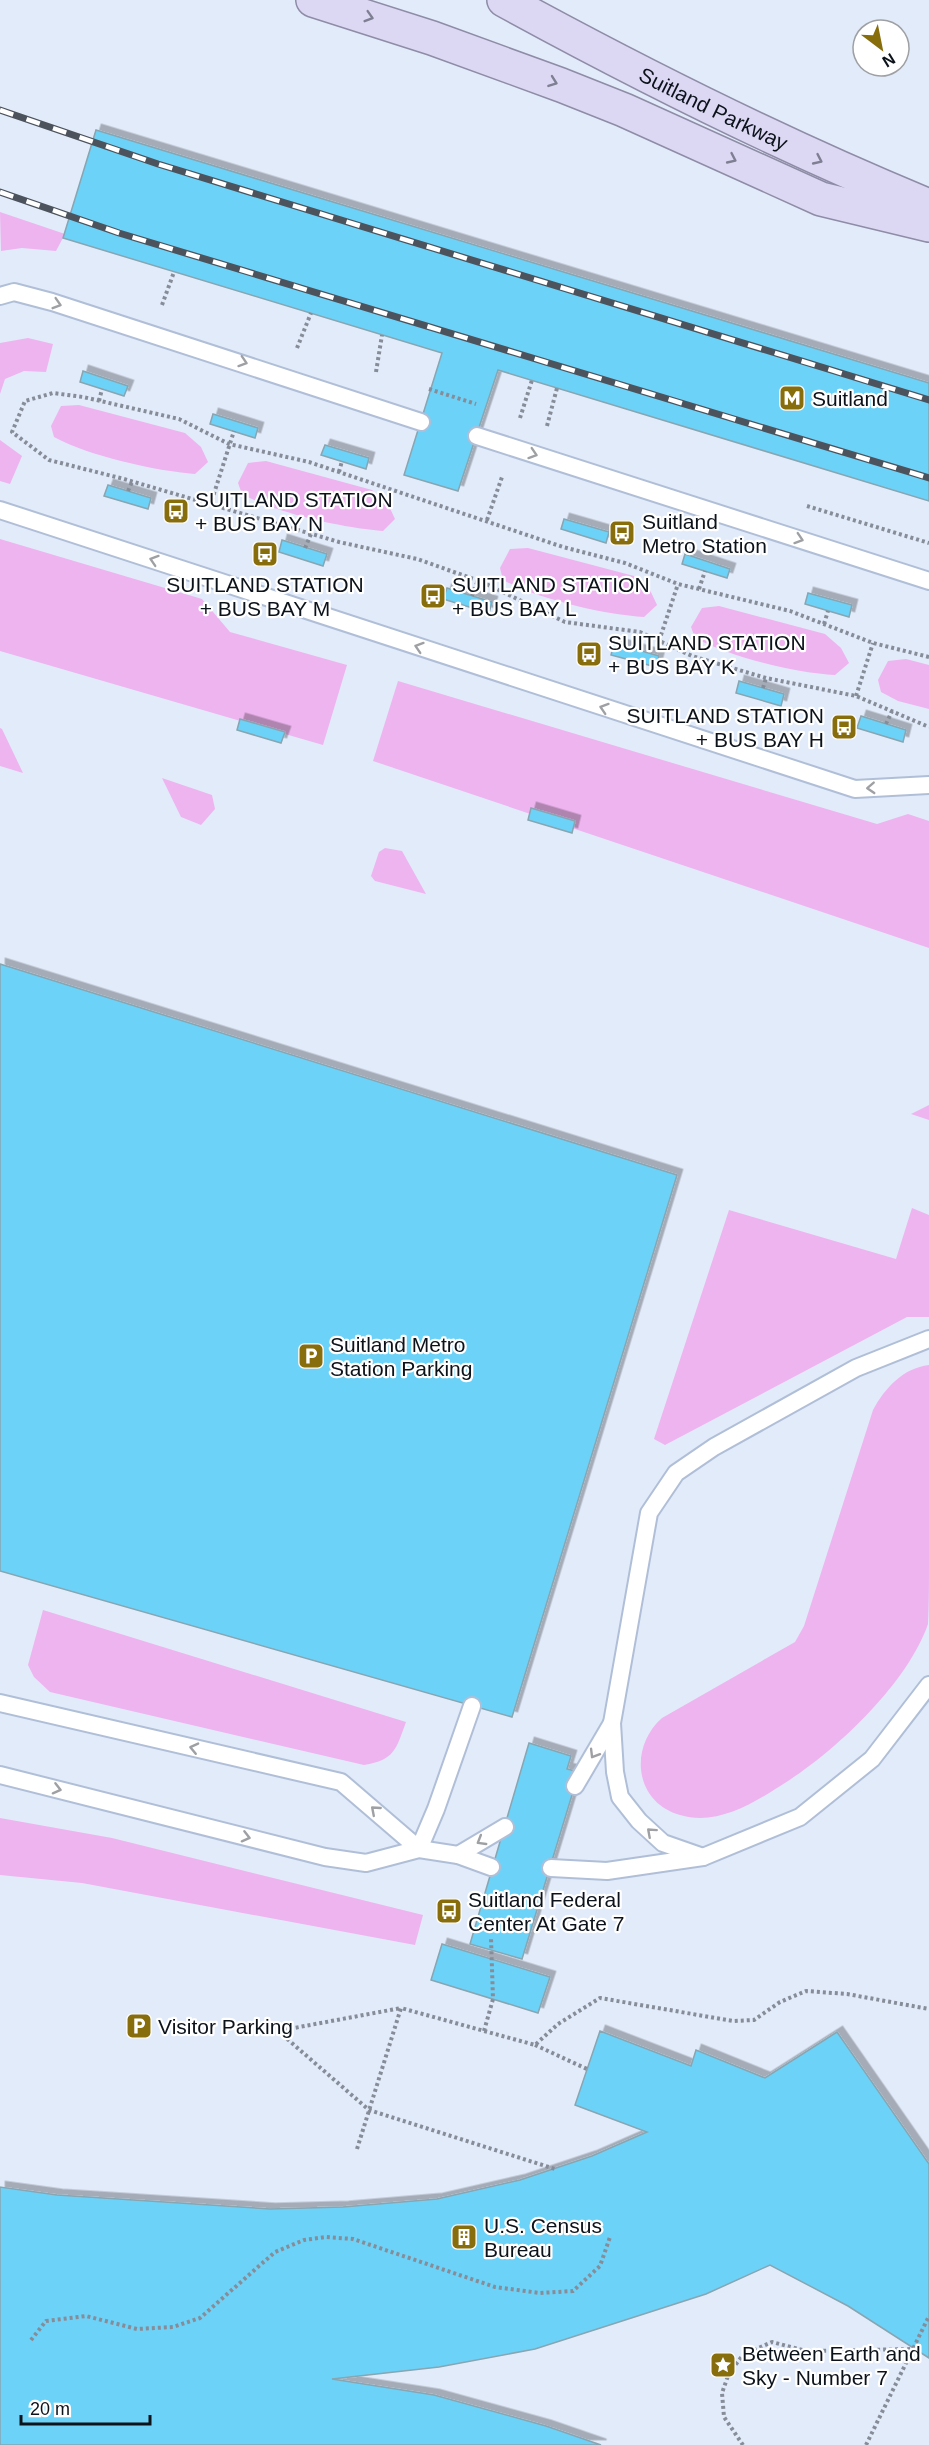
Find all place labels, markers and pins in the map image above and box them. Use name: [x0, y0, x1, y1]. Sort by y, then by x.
metro station icon: Suitland: [777, 383, 807, 413]
place label: Suitland: [812, 387, 888, 410]
place label: SUITLAND STATION + BUS BAY N: [195, 488, 393, 535]
bus stop icon: SUITLAND STATION + BUS BAY N: [161, 496, 191, 526]
place label: Suitland Metro Station: [642, 510, 767, 557]
bus stop icon: Suitland Metro Station: [607, 518, 637, 548]
bus stop icon: SUITLAND STATION + BUS BAY M: [250, 539, 280, 569]
place label: SUITLAND STATION + BUS BAY M: [166, 573, 364, 620]
place label: SUITLAND STATION + BUS BAY L: [452, 573, 650, 620]
bus stop icon: SUITLAND STATION + BUS BAY L: [418, 581, 448, 611]
place label: SUITLAND STATION + BUS BAY K: [608, 631, 806, 678]
bus stop icon: SUITLAND STATION + BUS BAY K: [574, 639, 604, 669]
place label: SUITLAND STATION + BUS BAY H: [626, 704, 824, 751]
bus stop icon: SUITLAND STATION + BUS BAY H: [829, 712, 859, 742]
place label: Suitland Metro Station Parking: [330, 1333, 472, 1380]
parking icon: Suitland Metro Station Parking: [296, 1341, 326, 1371]
place label: Suitland Federal Center At Gate 7: [468, 1888, 624, 1935]
bus stop icon: Suitland Federal Center At Gate 7: [434, 1896, 464, 1926]
parking icon: Visitor Parking: [124, 2011, 154, 2041]
place label: Visitor Parking: [158, 2015, 293, 2038]
place label: U.S. Census Bureau: [484, 2214, 602, 2261]
building icon: U.S. Census Bureau: [449, 2222, 479, 2252]
place label: Between Earth and Sky - Number 7: [742, 2342, 921, 2389]
place icon: Between Earth and Sky - Number 7: [708, 2350, 738, 2380]

